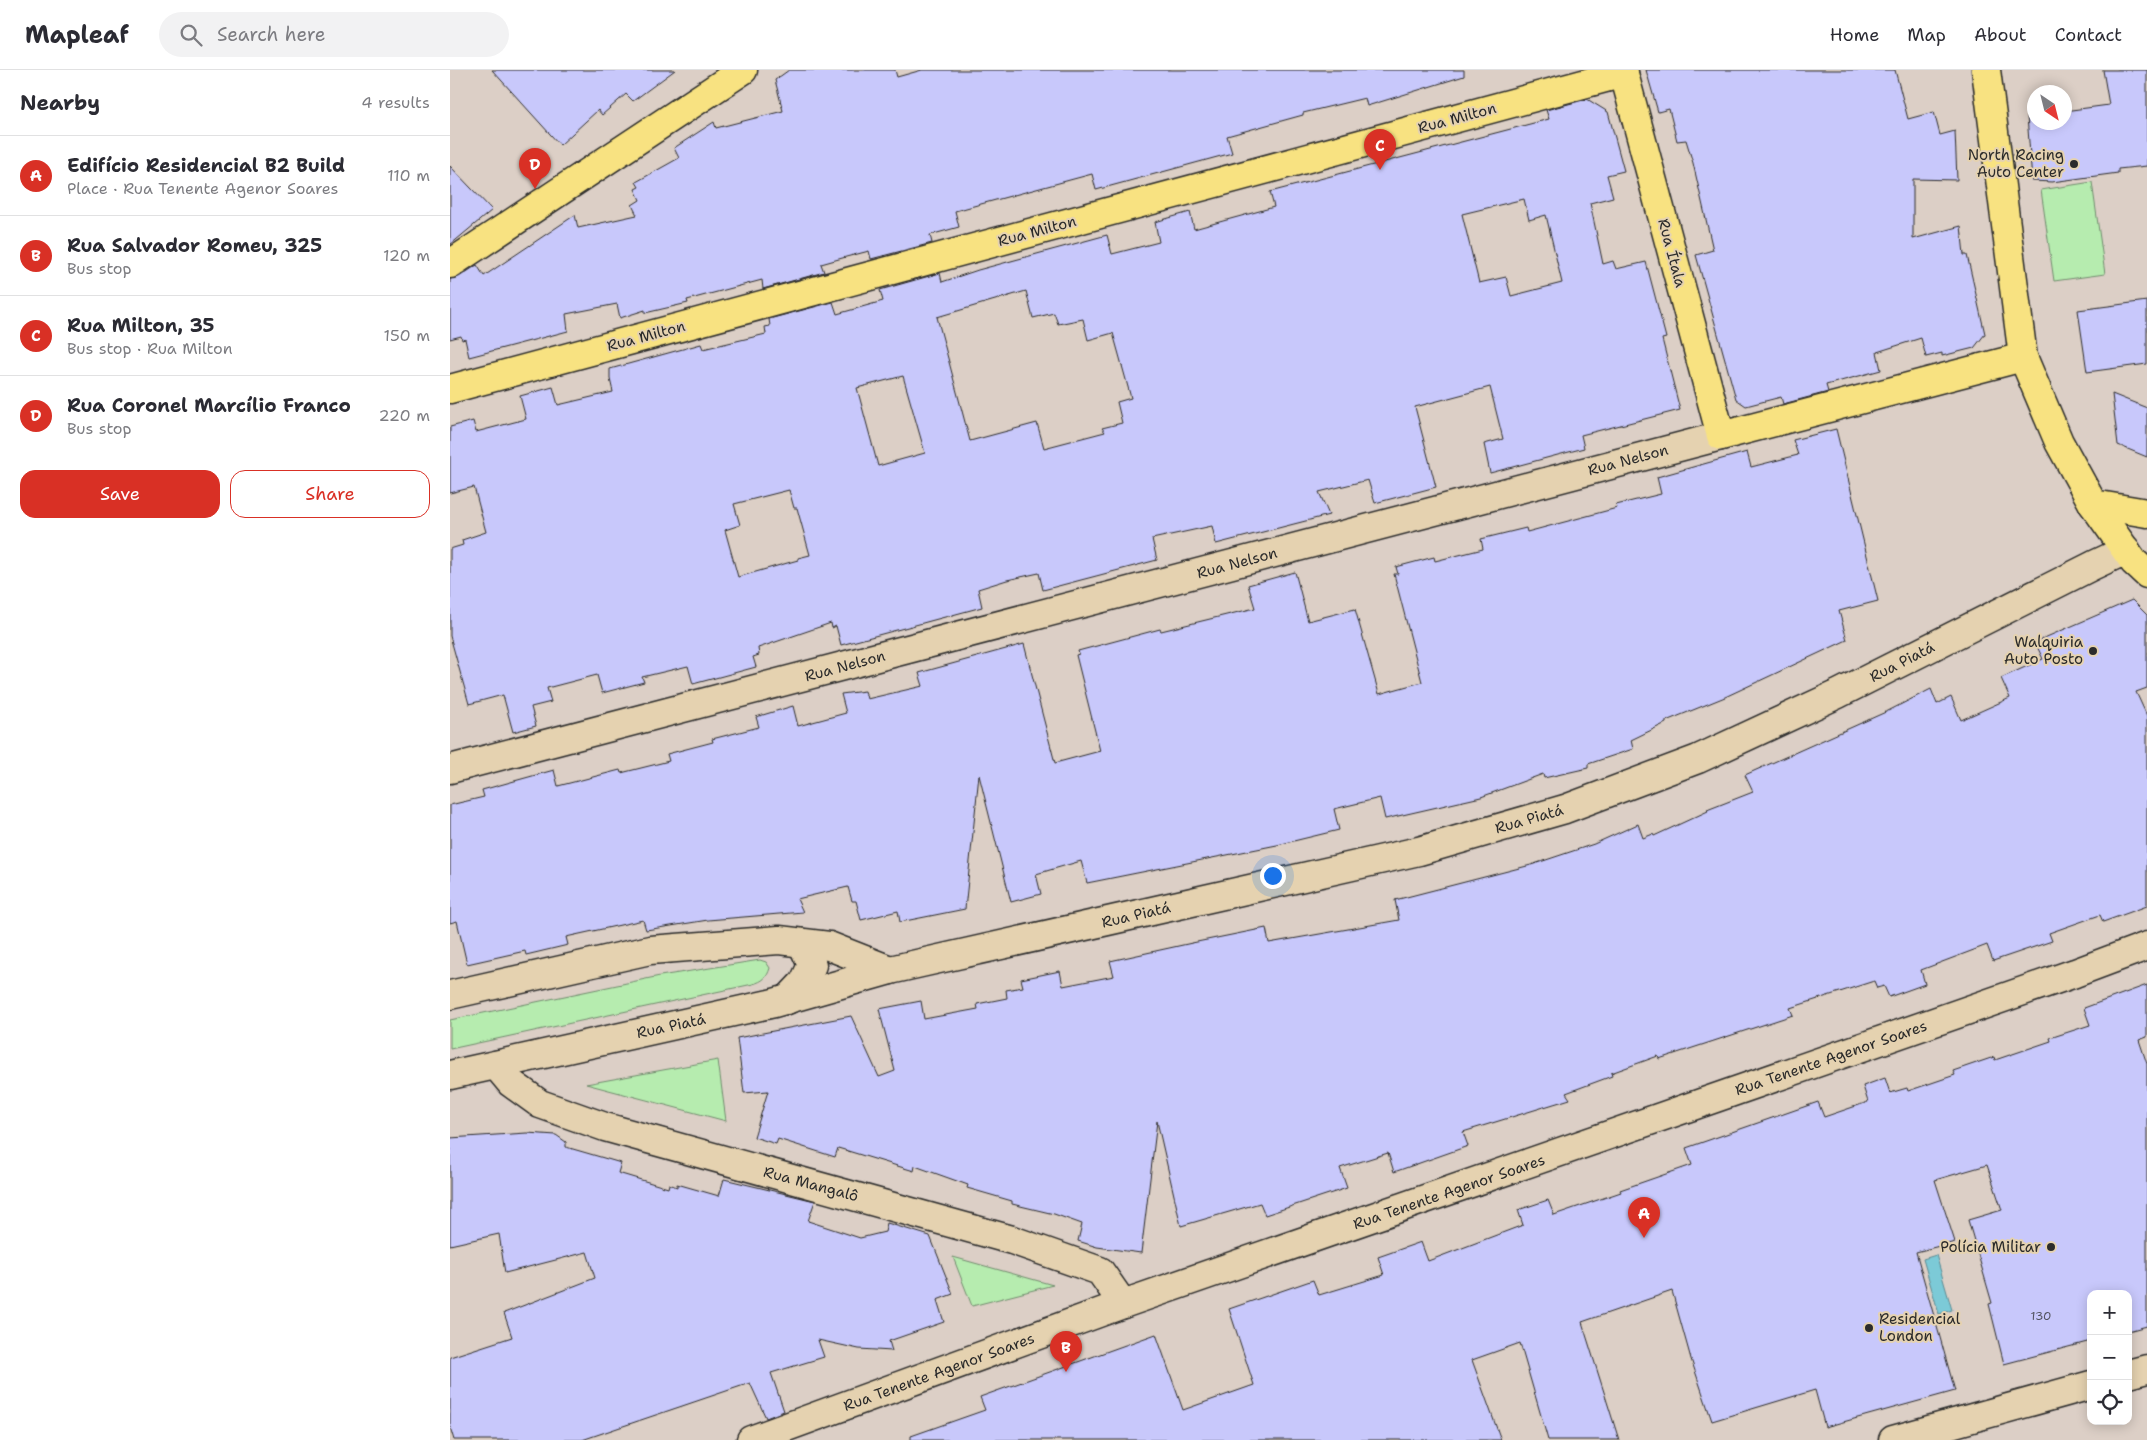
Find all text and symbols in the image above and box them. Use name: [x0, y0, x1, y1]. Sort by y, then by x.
search box: [159, 12, 509, 57]
text: Mapleaf: [25, 19, 129, 51]
icon: search: [177, 21, 205, 49]
text: Search here: [217, 22, 325, 47]
text: Home: [1830, 23, 1879, 47]
text: Map: [1907, 23, 1946, 47]
text: About: [1974, 23, 2027, 47]
text: Contact: [2055, 23, 2122, 47]
north arrow: [2027, 85, 2072, 130]
text: Nearby: [20, 89, 100, 117]
text: 4 results: [361, 92, 430, 113]
street label: Rua Milton: [1416, 98, 1498, 138]
pin: C: [1364, 129, 1396, 170]
place label: North Racing Auto Center: [1968, 145, 2064, 182]
pin: D: [519, 148, 551, 189]
text: Edifício Residencial B2 Build: [67, 153, 345, 178]
marker: North Racing Auto Center: [2068, 158, 2080, 170]
text: A: [30, 165, 42, 186]
text: 110 m: [387, 165, 430, 186]
text: Place · Rua Tenente Agenor Soares: [67, 178, 339, 199]
street label: Rua Milton: [996, 211, 1078, 251]
street label: Rua Ítala: [1653, 216, 1692, 290]
text: Rua Salvador Romeu, 325: [67, 233, 322, 258]
text: B: [31, 245, 41, 266]
text: 120 m: [383, 245, 430, 266]
text: Bus stop: [67, 258, 132, 279]
text: Rua Milton, 35: [67, 313, 215, 338]
street label: Rua Milton: [605, 316, 687, 356]
text: C: [31, 325, 41, 346]
text: 150 m: [383, 325, 430, 346]
text: Bus stop · Rua Milton: [67, 338, 233, 359]
text: Rua Coronel Marcílio Franco: [67, 393, 351, 418]
text: D: [30, 405, 42, 426]
text: 220 m: [378, 405, 430, 426]
text: Bus stop: [67, 418, 132, 439]
street label: Rua Nelson: [1586, 440, 1670, 480]
button: Save: [20, 470, 220, 518]
button: Share: [230, 470, 430, 518]
street label: Rua Nelson: [1195, 543, 1279, 583]
place label: Walquiria Auto Posto: [2004, 632, 2084, 669]
street label: Rua Piatá: [1866, 637, 1938, 687]
marker: Walquiria Auto Posto: [2087, 645, 2099, 657]
street label: Rua Nelson: [803, 646, 887, 686]
street label: Rua Piatá: [1492, 800, 1566, 838]
your location: [1260, 863, 1286, 889]
street label: Rua Piatá: [1100, 897, 1173, 933]
street label: Rua Piatá: [635, 1009, 708, 1043]
street label: Rua Tenente Agenor Soares: [1732, 1016, 1930, 1100]
street label: Rua Tenente Agenor Soares: [1350, 1150, 1548, 1234]
street label: Rua Mangalô: [761, 1162, 861, 1206]
pin: A: [1628, 1197, 1660, 1238]
place label: Polícia Militar: [1940, 1237, 2041, 1257]
marker: Polícia Militar: [2045, 1241, 2057, 1253]
map controls: [2087, 1290, 2132, 1425]
button: +: [2087, 1290, 2132, 1335]
house number: 130: [2030, 1308, 2052, 1324]
place label: Residencial London: [1879, 1309, 1961, 1346]
marker: Residencial London: [1863, 1322, 1875, 1334]
street label: Rua Tenente Agenor Soares: [841, 1328, 1037, 1416]
pin: B: [1050, 1331, 1082, 1372]
button: −: [2087, 1335, 2132, 1380]
button: locate: [2087, 1380, 2132, 1425]

